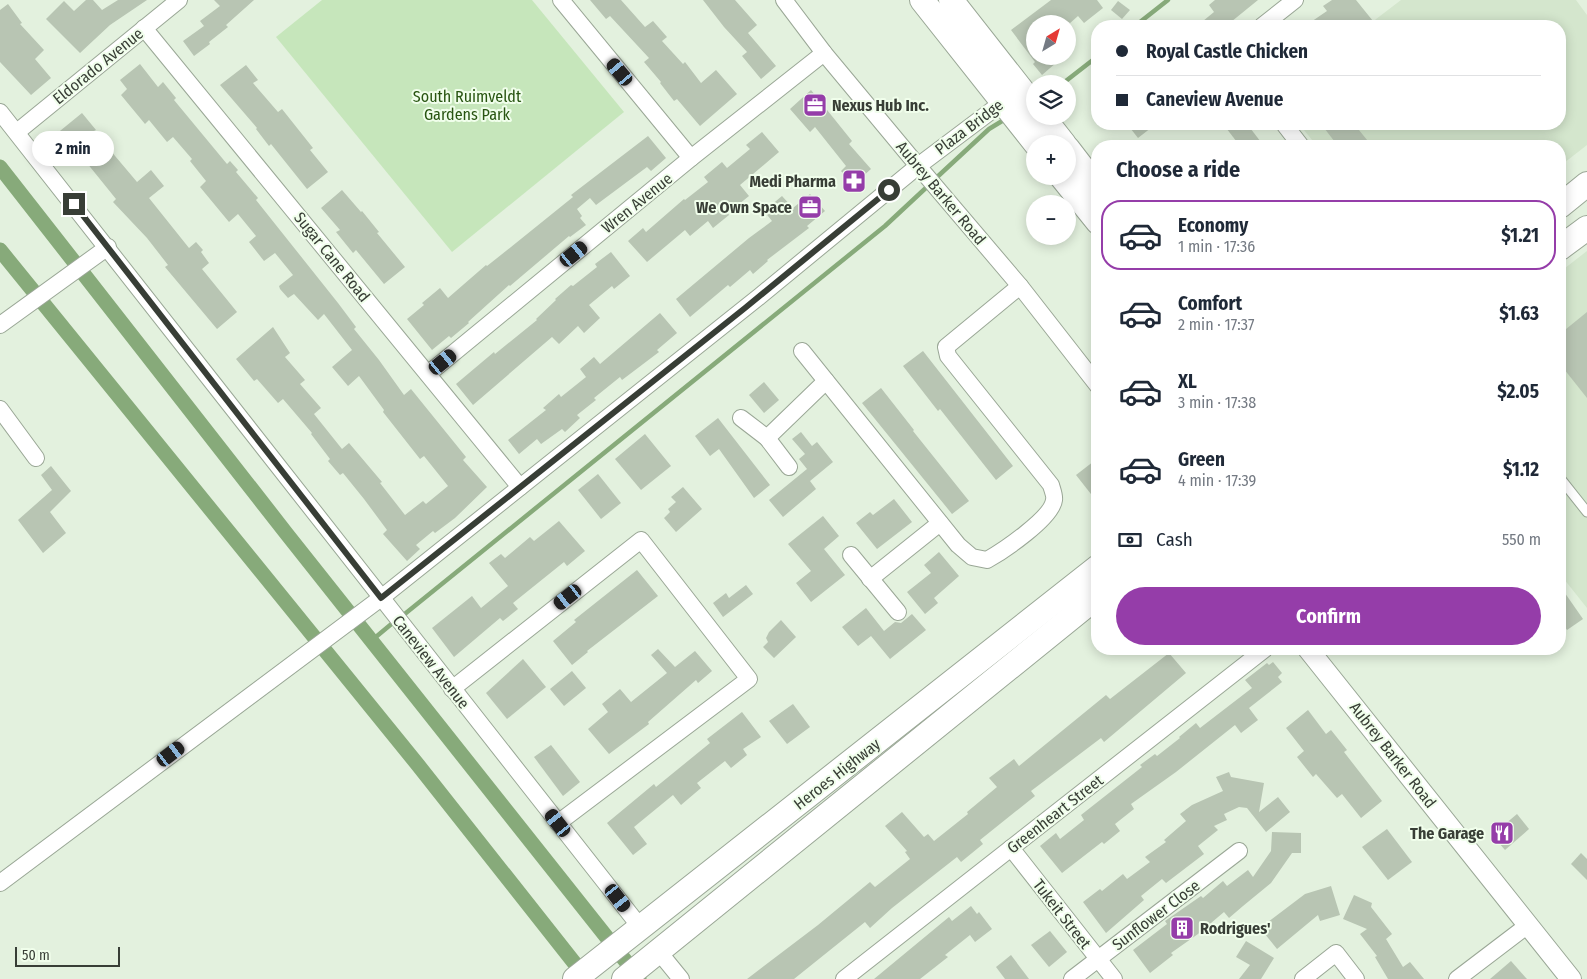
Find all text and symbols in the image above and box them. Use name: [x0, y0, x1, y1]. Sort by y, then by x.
north arrow: [1026, 15, 1076, 65]
map controls: [1026, 15, 1076, 245]
street label: Eldorado Avenue: [49, 24, 147, 108]
text: Royal Castle Chicken: [1146, 40, 1308, 63]
car: [604, 56, 635, 88]
button: layers: [1026, 75, 1076, 125]
park label: South Ruimveldt Gardens Park: [413, 87, 522, 124]
text: Caneview Avenue: [1146, 88, 1283, 111]
office icon: Nexus Hub Inc.: [802, 92, 828, 118]
street label: Plaza Bridge: [931, 95, 1007, 159]
place label: Nexus Hub Inc.: [832, 96, 929, 115]
callout: 2 min: [33, 132, 115, 166]
button: +: [1026, 135, 1076, 185]
street label: Aubrey Barker Road: [892, 137, 990, 249]
text: 2 min: [55, 139, 91, 158]
text: Choose a ride: [1116, 156, 1240, 183]
pharmacy icon: Medi Pharma: [841, 168, 867, 194]
street label: Wren Avenue: [598, 169, 676, 237]
place label: Medi Pharma: [749, 172, 836, 191]
route start: [878, 179, 900, 201]
route end: [63, 193, 85, 215]
office icon: We Own Space: [797, 194, 823, 220]
button: −: [1026, 195, 1076, 245]
place label: We Own Space: [696, 198, 792, 217]
street label: Sugar Cane Road: [290, 208, 374, 306]
icon: car: [1118, 213, 1163, 258]
text: Economy: [1178, 214, 1248, 237]
text: $1.21: [1501, 224, 1539, 247]
text: 1 min · 17:36: [1178, 237, 1255, 256]
car: [557, 239, 590, 269]
icon: car: [1118, 291, 1163, 336]
text: Comfort: [1178, 292, 1242, 315]
text: $1.63: [1499, 302, 1539, 325]
text: 2 min · 17:37: [1178, 315, 1254, 334]
car: [426, 347, 459, 377]
icon: car: [1118, 369, 1163, 414]
text: XL: [1178, 370, 1197, 393]
text: $2.05: [1497, 380, 1539, 403]
text: 3 min · 17:38: [1178, 393, 1256, 412]
icon: car: [1118, 447, 1163, 492]
text: Green: [1178, 448, 1225, 471]
text: $1.12: [1503, 458, 1539, 481]
text: 4 min · 17:39: [1178, 471, 1256, 490]
icon: cash: [1116, 526, 1144, 554]
text: Cash: [1156, 528, 1193, 551]
text: 550 m: [1502, 530, 1541, 549]
car: [551, 582, 584, 612]
button: Confirm: [1116, 587, 1541, 645]
street label: Caneview Avenue: [389, 611, 473, 713]
street label: Aubrey Barker Road: [1346, 698, 1440, 812]
street label: Heroes Highway: [790, 734, 885, 814]
car: [154, 739, 187, 769]
street label: Greenheart Street: [1003, 770, 1107, 857]
car: [542, 807, 573, 839]
restaurant icon: The Garage: [1489, 820, 1515, 846]
place label: The Garage: [1410, 824, 1484, 843]
street label: Tukeit Street: [1029, 876, 1095, 953]
street label: Sunflower Close: [1108, 876, 1204, 954]
car: [602, 882, 633, 914]
building icon: Rodrigues': [1169, 915, 1195, 941]
place label: Rodrigues': [1200, 919, 1271, 938]
scale bar: [15, 944, 120, 967]
text: 50 m: [22, 947, 50, 964]

